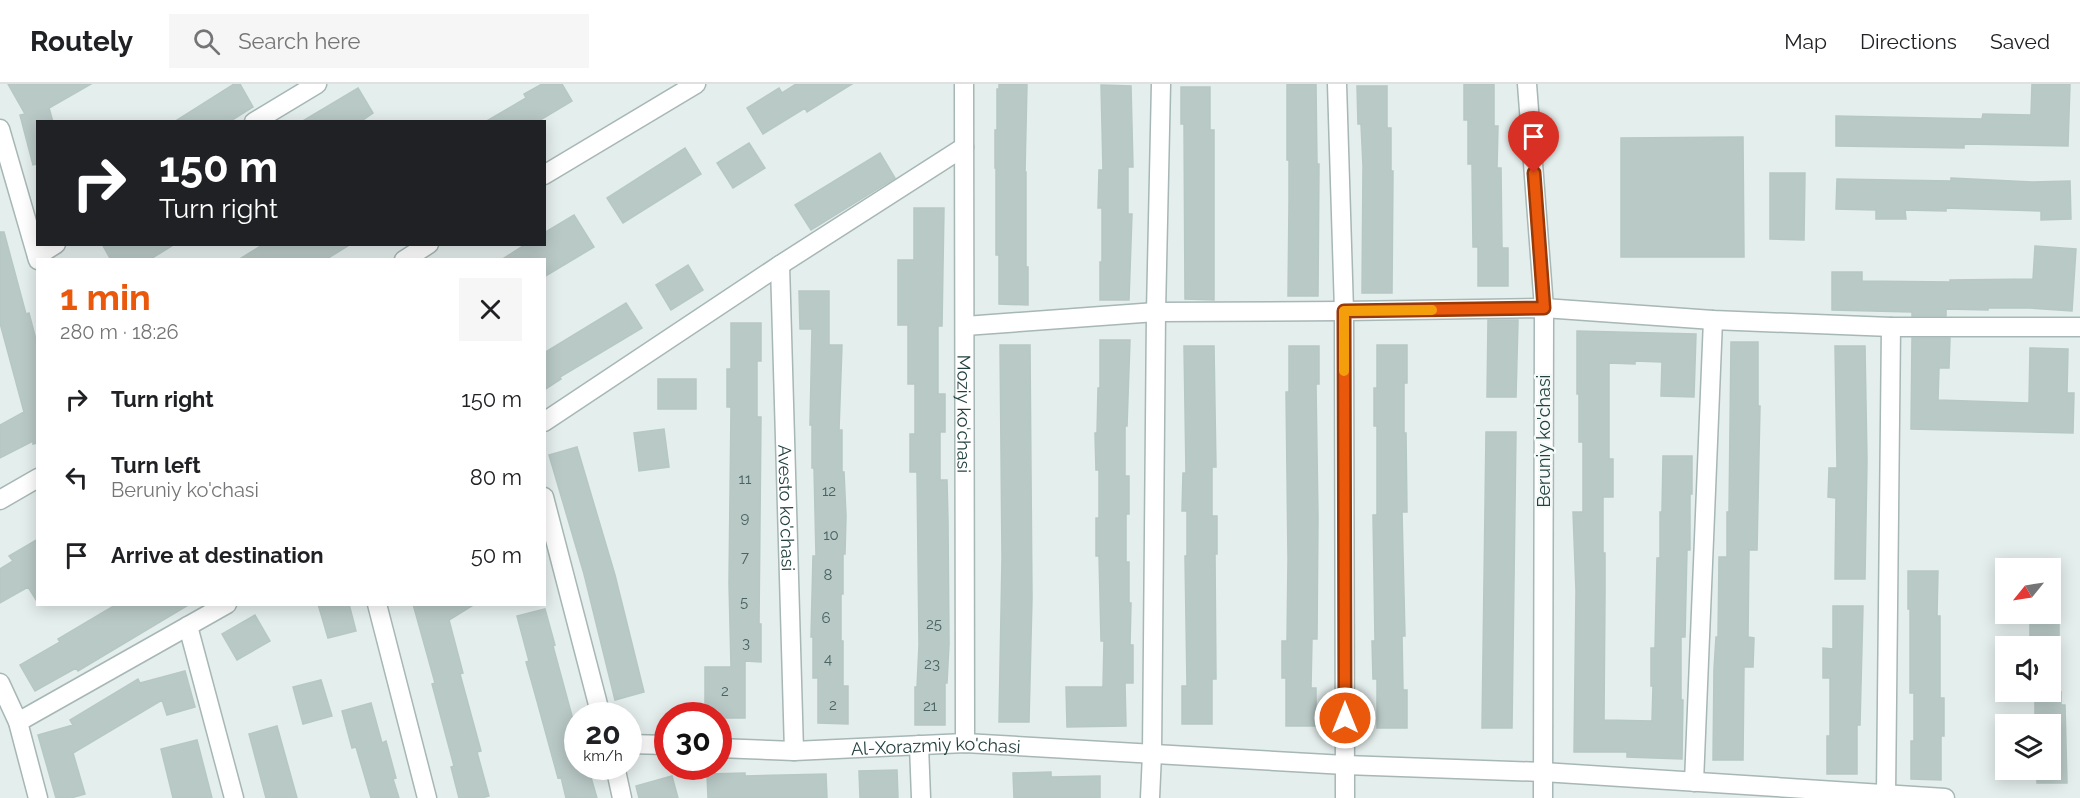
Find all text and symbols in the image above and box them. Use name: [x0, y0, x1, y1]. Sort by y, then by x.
search box: [169, 14, 589, 68]
text: Routely: [30, 25, 133, 58]
icon: search: [190, 25, 223, 58]
text: Search here: [238, 28, 360, 54]
text: Map: [1784, 29, 1827, 54]
text: Directions: [1860, 29, 1957, 54]
text: Saved: [1990, 29, 2050, 54]
pin: [1508, 111, 1559, 173]
icon: arrive: [1517, 120, 1550, 153]
text: 150 m: [159, 143, 278, 192]
icon: right: [60, 144, 138, 222]
text: Turn right: [159, 193, 278, 224]
text: 1 min: [60, 276, 151, 318]
button: close: [459, 278, 522, 341]
text: 280 m · 18:26: [60, 320, 179, 344]
street label: Moziy ko‘chasi: [954, 355, 975, 473]
street label: Beruniy ko'chasi: [1533, 374, 1554, 508]
icon: right: [60, 383, 93, 416]
text: Turn right: [111, 386, 214, 412]
text: 150 m: [461, 386, 522, 412]
street label: Avesto ko'chasi: [775, 444, 799, 571]
text: Turn left: [111, 452, 201, 478]
icon: left: [60, 461, 93, 494]
text: 80 m: [470, 464, 522, 490]
house number: 11: [739, 470, 752, 488]
text: Beruniy ko'chasi: [111, 478, 259, 502]
house number: 12: [822, 482, 836, 500]
house number: 9: [741, 509, 750, 527]
house number: 10: [823, 526, 839, 544]
icon: arrive: [60, 539, 93, 572]
text: Arrive at destination: [111, 542, 324, 568]
text: 50 m: [471, 542, 522, 568]
house number: 7: [741, 548, 749, 566]
north arrow: [1995, 558, 2061, 624]
map controls: [1995, 558, 2061, 780]
house number: 8: [824, 566, 833, 584]
house number: 5: [740, 593, 748, 611]
house number: 6: [821, 609, 831, 627]
house number: 25: [926, 615, 942, 633]
house number: 3: [742, 634, 750, 652]
button: sound: [1995, 636, 2061, 702]
house number: 4: [824, 650, 832, 668]
house number: 23: [924, 655, 940, 673]
house number: 2: [721, 682, 729, 700]
position arrow: [1313, 686, 1377, 750]
house number: 2: [829, 696, 837, 714]
house number: 21: [923, 697, 938, 715]
speed limit sign: 30: [654, 702, 732, 780]
button: layers: [1995, 714, 2061, 780]
text: 20: [585, 716, 621, 751]
street label: Al-Xorazmiy ko'chasi: [850, 732, 1021, 759]
text: km/h: [583, 747, 623, 765]

